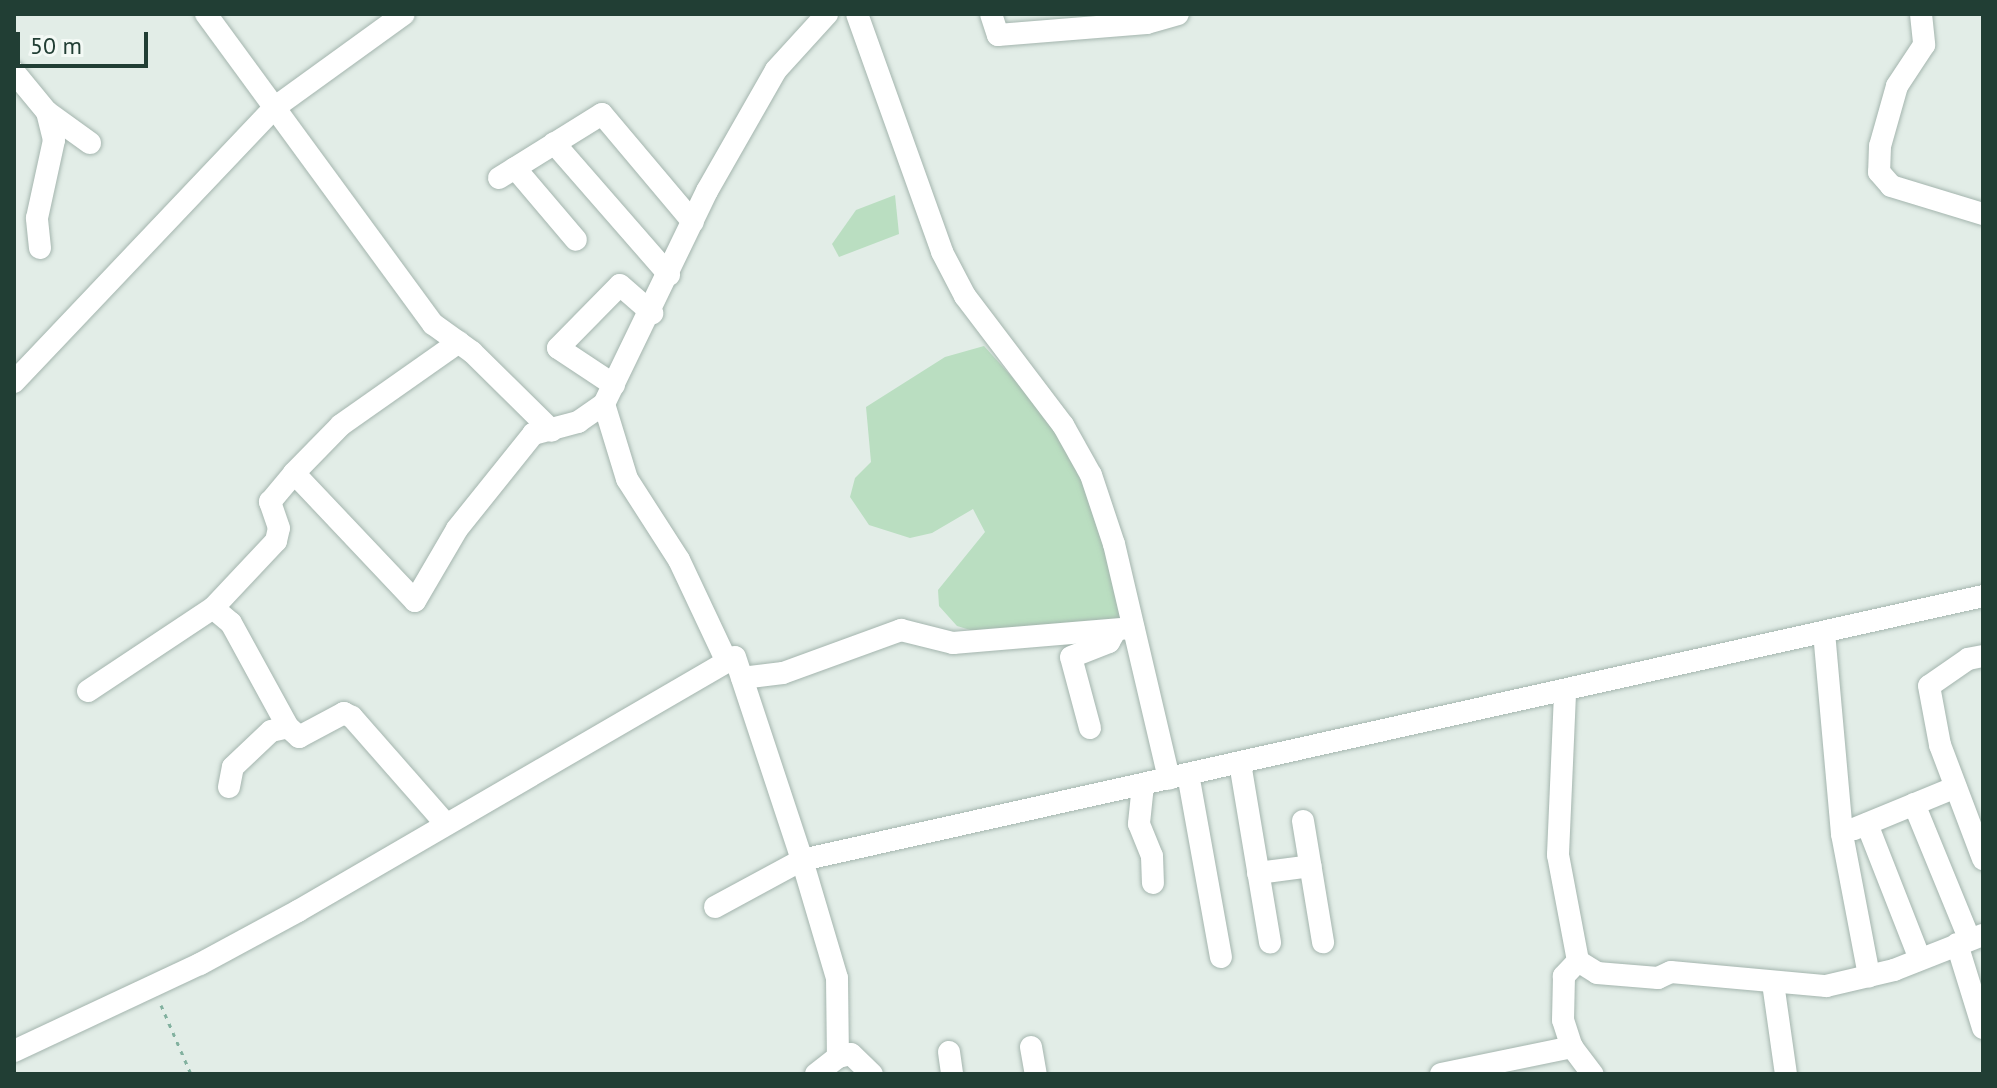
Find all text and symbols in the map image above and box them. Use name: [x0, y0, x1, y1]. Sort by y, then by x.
scale bar: [20, 16, 152, 66]
text: 50 m: [30, 30, 82, 61]

